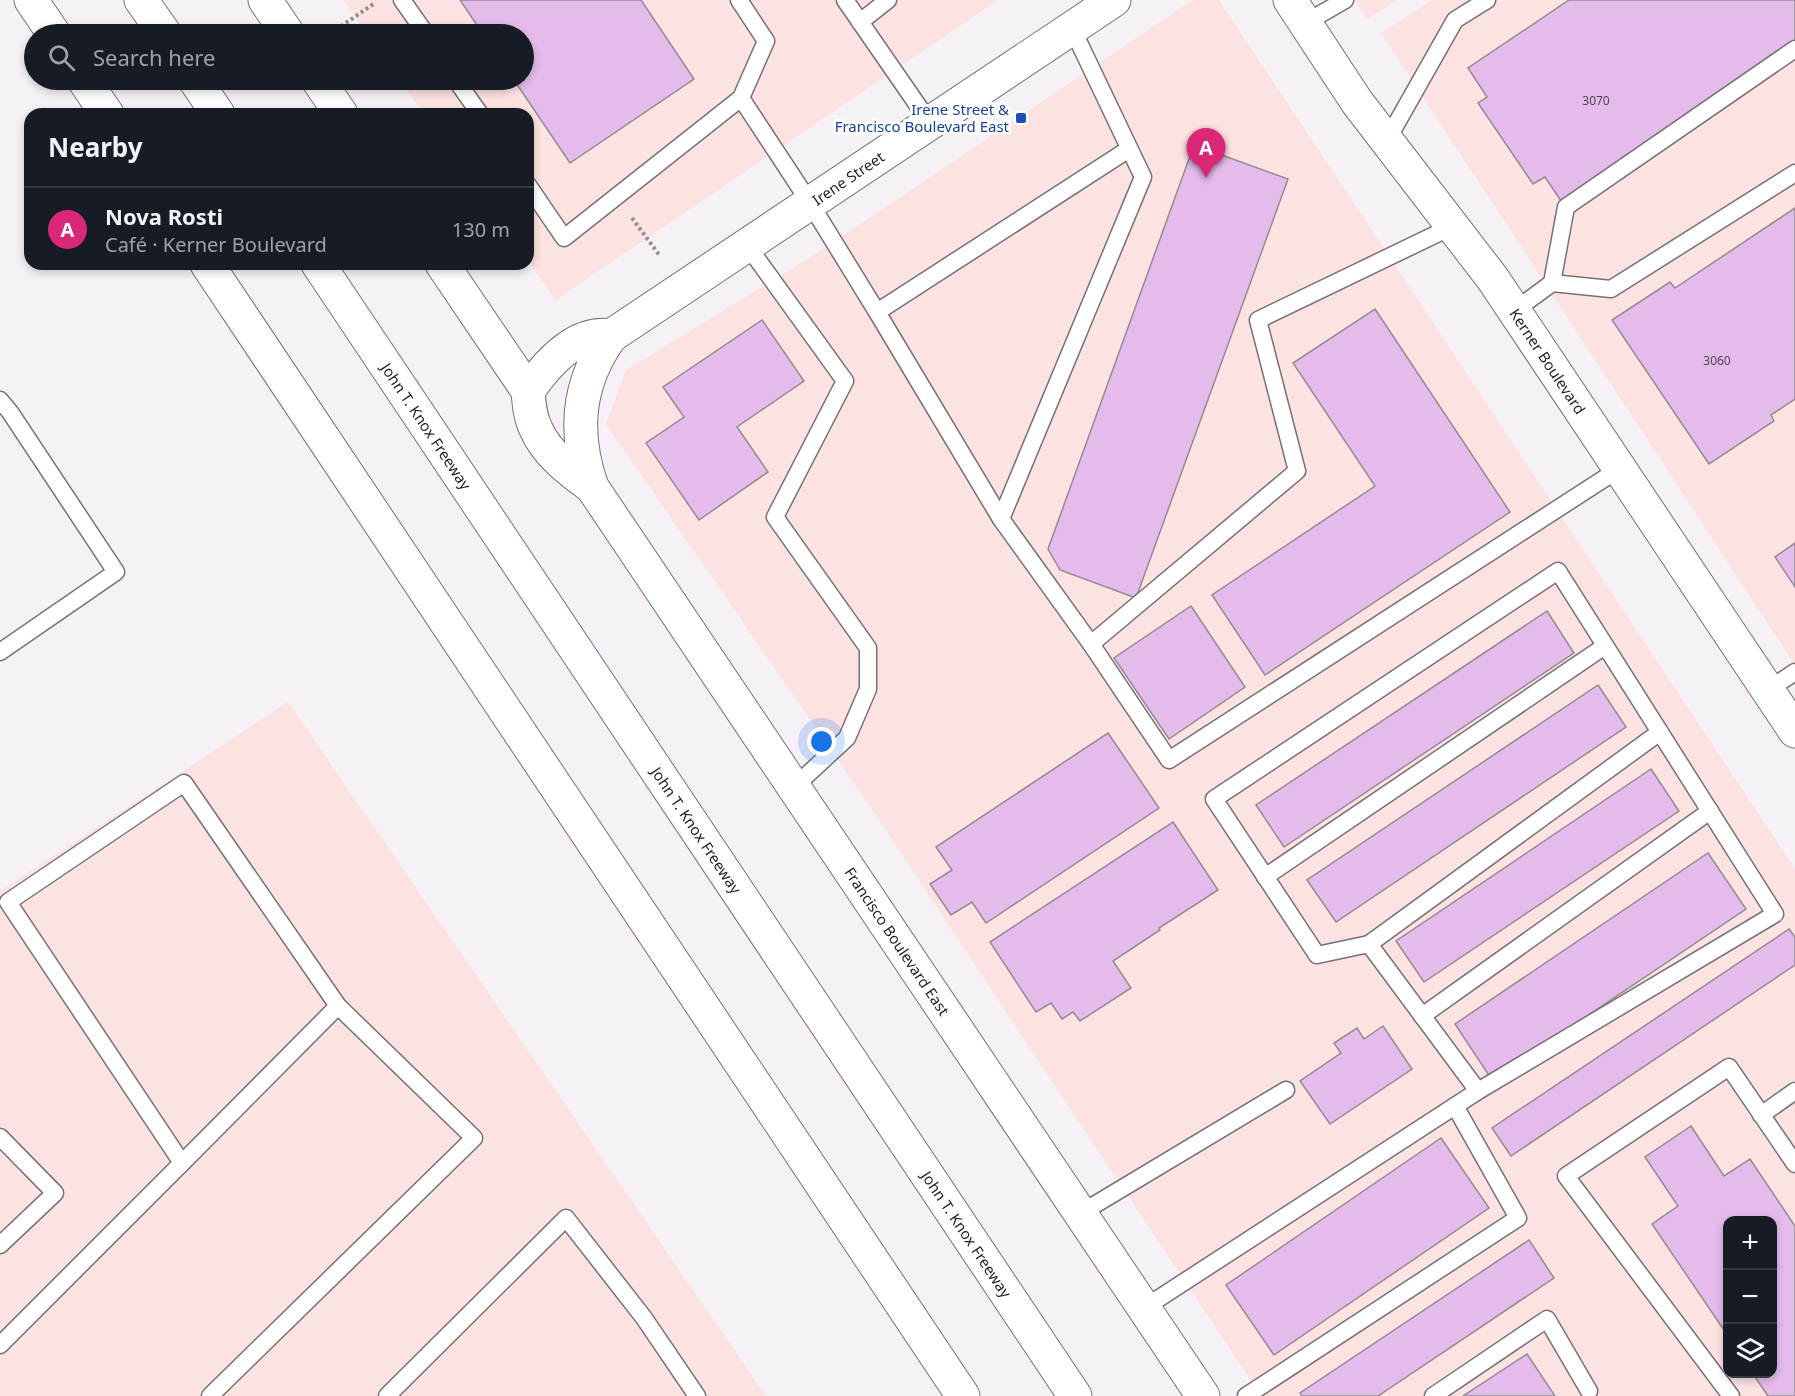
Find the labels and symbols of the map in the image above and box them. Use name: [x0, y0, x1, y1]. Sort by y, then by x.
house number: 3070: [1582, 92, 1610, 109]
place label: Irene Street & Francisco Boulevard East: [835, 99, 1010, 136]
marker: Irene Street & Francisco Boulevard East: [1014, 111, 1028, 125]
pin: A: [1186, 128, 1226, 178]
street label: Irene Street: [808, 146, 888, 209]
street label: Kerner Boulevard: [1505, 304, 1590, 418]
house number: 3060: [1703, 352, 1731, 369]
street label: John T. Knox Freeway: [376, 357, 476, 494]
your location: [807, 727, 836, 756]
street label: John T. Knox Freeway: [646, 761, 746, 898]
street label: Francisco Boulevard East: [840, 863, 955, 1020]
street label: John T. Knox Freeway: [916, 1165, 1016, 1302]

